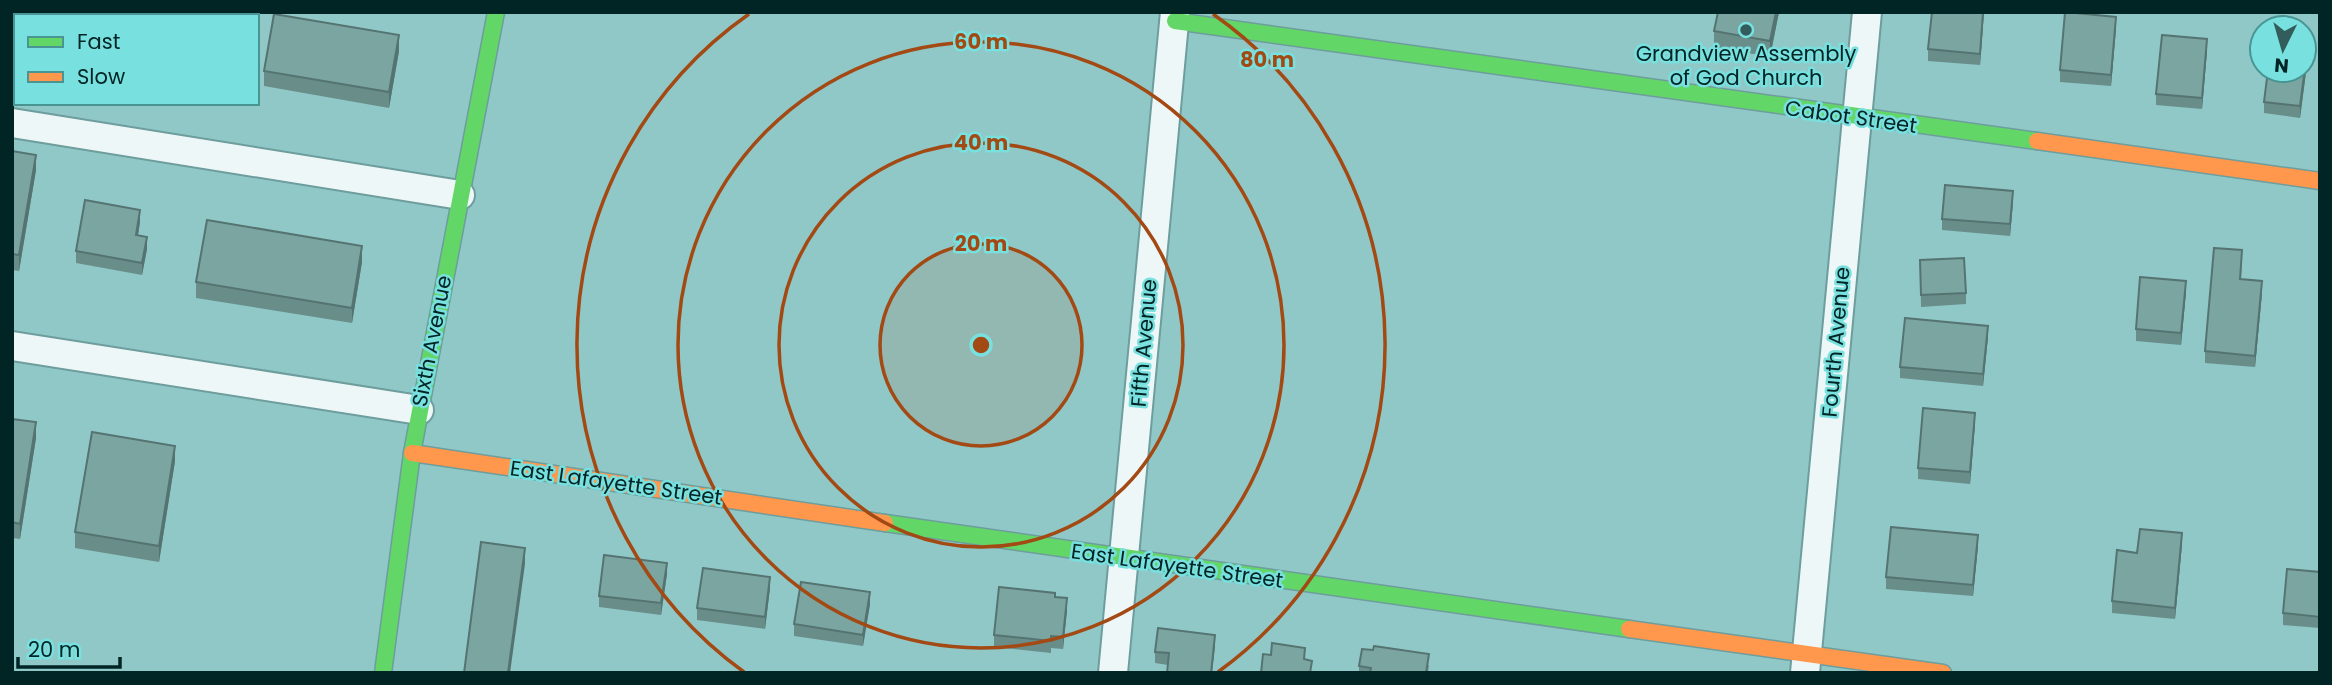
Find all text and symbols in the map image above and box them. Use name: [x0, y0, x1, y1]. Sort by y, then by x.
legend: [14, 14, 259, 105]
north arrow: [2248, 14, 2318, 84]
marker: Grandview Assembly of God Church: [1738, 22, 1754, 38]
text: Fast: [77, 27, 120, 56]
text: 60 m: [954, 27, 1008, 56]
place label: Grandview Assembly of God Church: [1636, 39, 1857, 92]
text: 80 m: [1240, 45, 1294, 74]
text: N: [2273, 51, 2290, 80]
text: Slow: [77, 62, 125, 91]
street label: Cabot Street: [1783, 93, 1919, 140]
text: 40 m: [954, 128, 1008, 157]
text: 20 m: [955, 229, 1007, 258]
street label: Fourth Avenue: [1814, 266, 1857, 418]
street label: Sixth Avenue: [405, 273, 458, 409]
street label: Fifth Avenue: [1123, 278, 1164, 408]
centre of rings: [969, 333, 993, 357]
street label: East Lafayette Street: [508, 453, 724, 512]
street label: East Lafayette Street: [1069, 536, 1285, 595]
scale bar: [18, 626, 119, 670]
text: 20 m: [28, 635, 81, 664]

